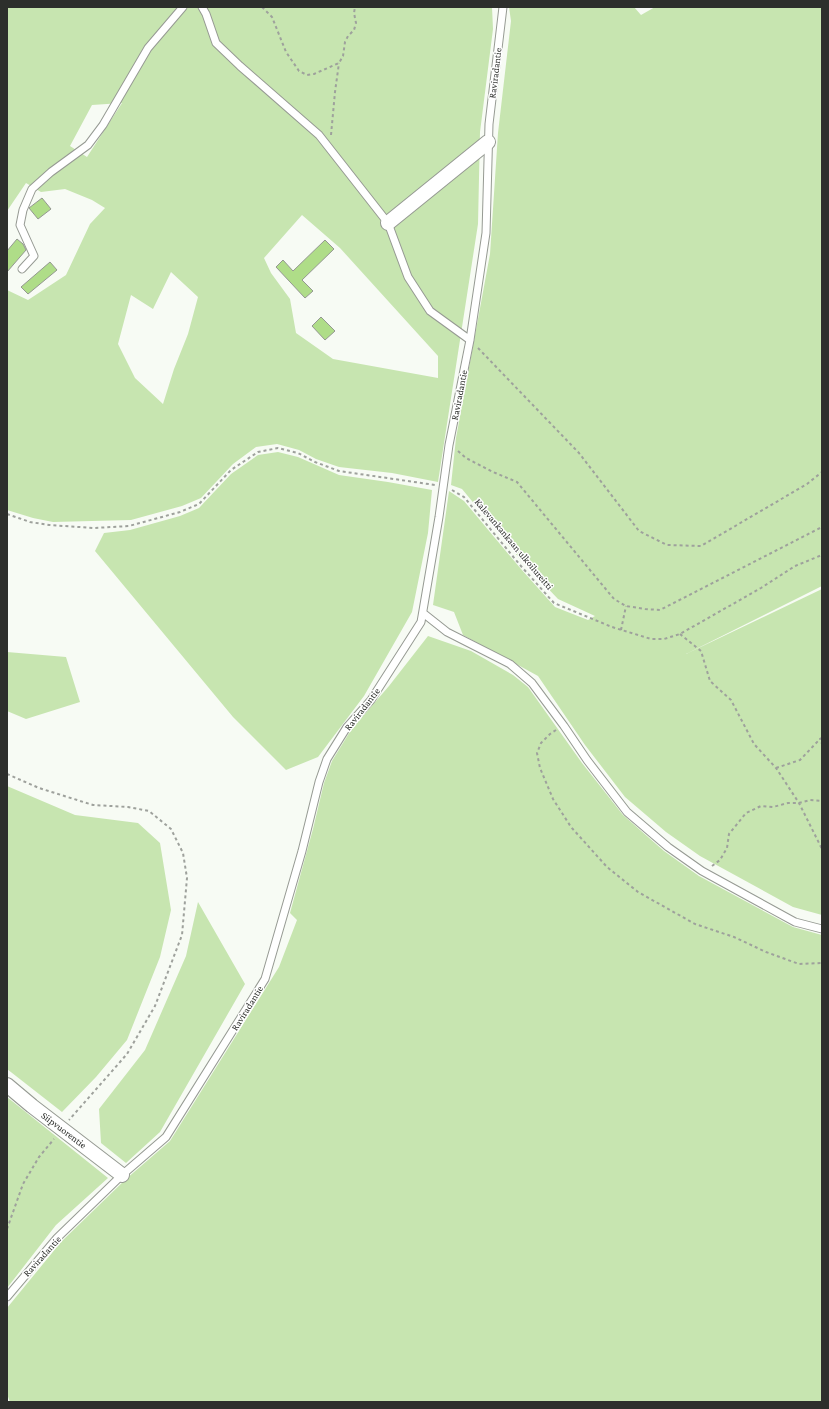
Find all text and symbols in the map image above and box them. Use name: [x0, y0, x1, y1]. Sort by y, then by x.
street label: Raviradantie: [486, 46, 504, 99]
street label: Raviradantie: [449, 368, 469, 421]
street label: Kalevankankaan ulkoilureitti: [473, 496, 556, 592]
street label: Raviradantie: [342, 685, 382, 732]
street label: Raviradantie: [229, 983, 265, 1032]
street label: Siipvuorentie: [39, 1110, 89, 1151]
street label: Raviradantie: [21, 1233, 64, 1279]

